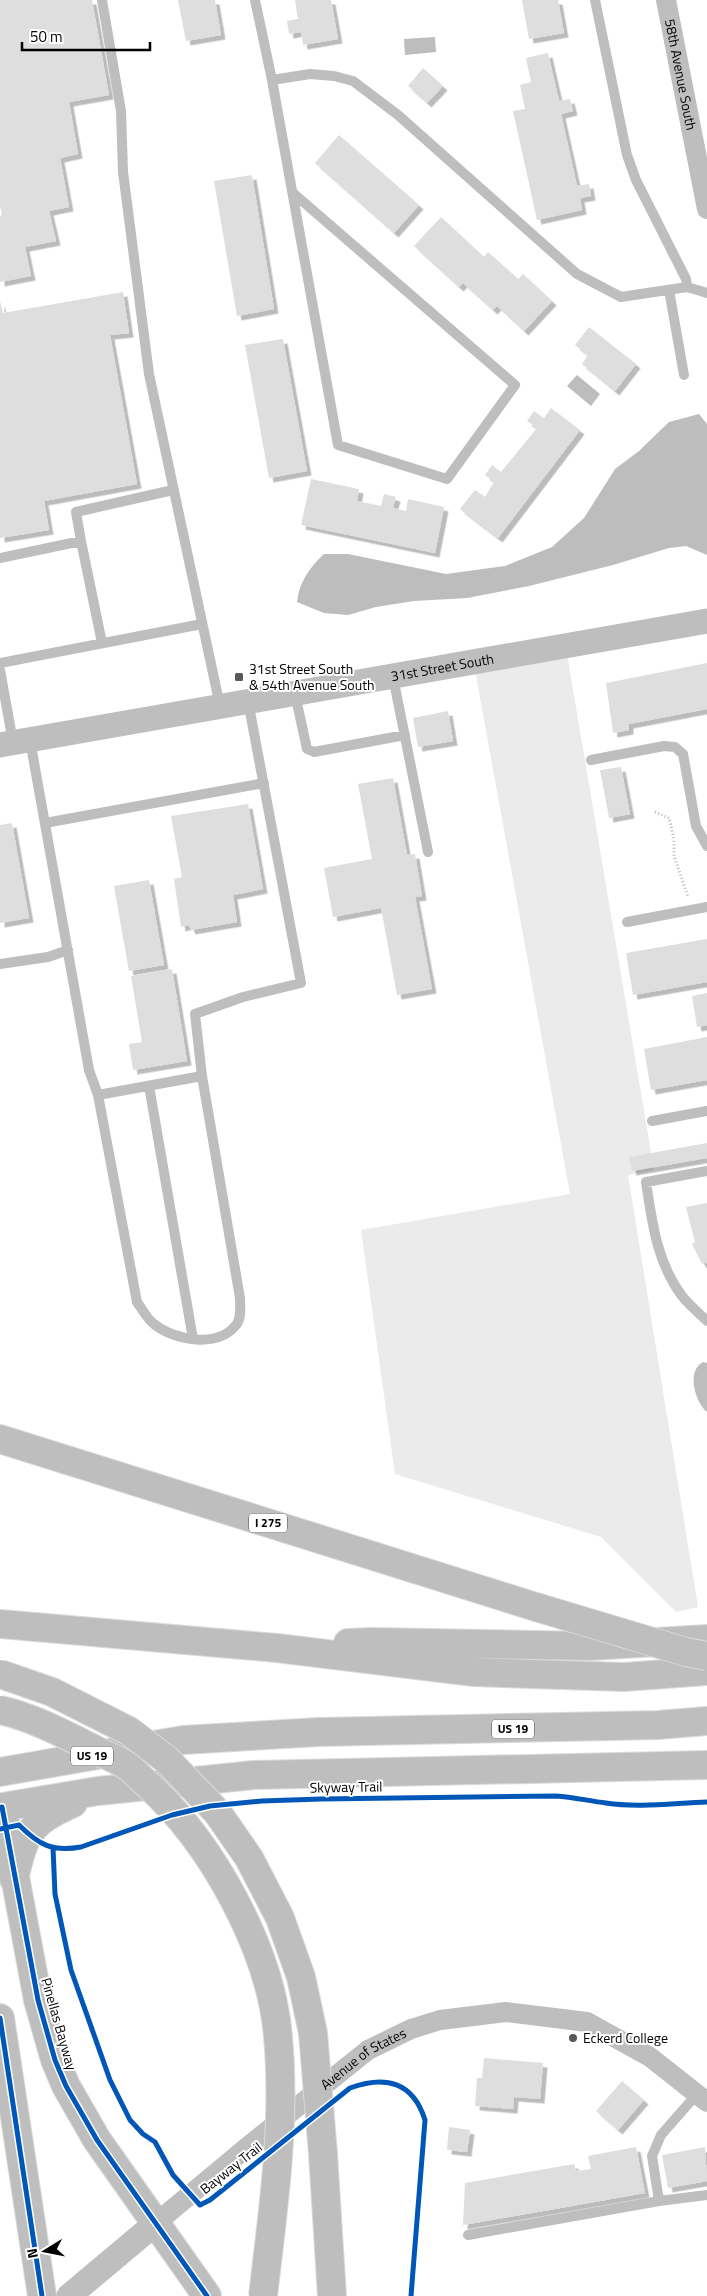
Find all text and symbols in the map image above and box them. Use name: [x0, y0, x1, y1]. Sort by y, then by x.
street label: 58th Avenue South: [660, 17, 702, 132]
scale bar: [22, 20, 150, 52]
text: 50 m: [30, 25, 63, 48]
street label: 31st Street South: [389, 648, 495, 686]
place label: 31st Street South & 54th Avenue South: [249, 658, 375, 695]
marker: 31st Street South & 54th Avenue South: [233, 671, 245, 683]
road number: I 275: [249, 1514, 287, 1532]
road number: US 19: [492, 1720, 534, 1738]
road number: US 19: [71, 1746, 113, 1765]
street label: Skyway Trail: [309, 1775, 383, 1798]
street label: Pinellas Bayway: [36, 1975, 83, 2073]
street label: Avenue of States: [315, 2022, 410, 2095]
place label: Eckerd College: [583, 2027, 668, 2048]
marker: Eckerd College: [567, 2032, 579, 2044]
street label: Bayway Trail: [195, 2137, 266, 2199]
north arrow: [20, 2226, 70, 2276]
text: N: [21, 2247, 43, 2260]

